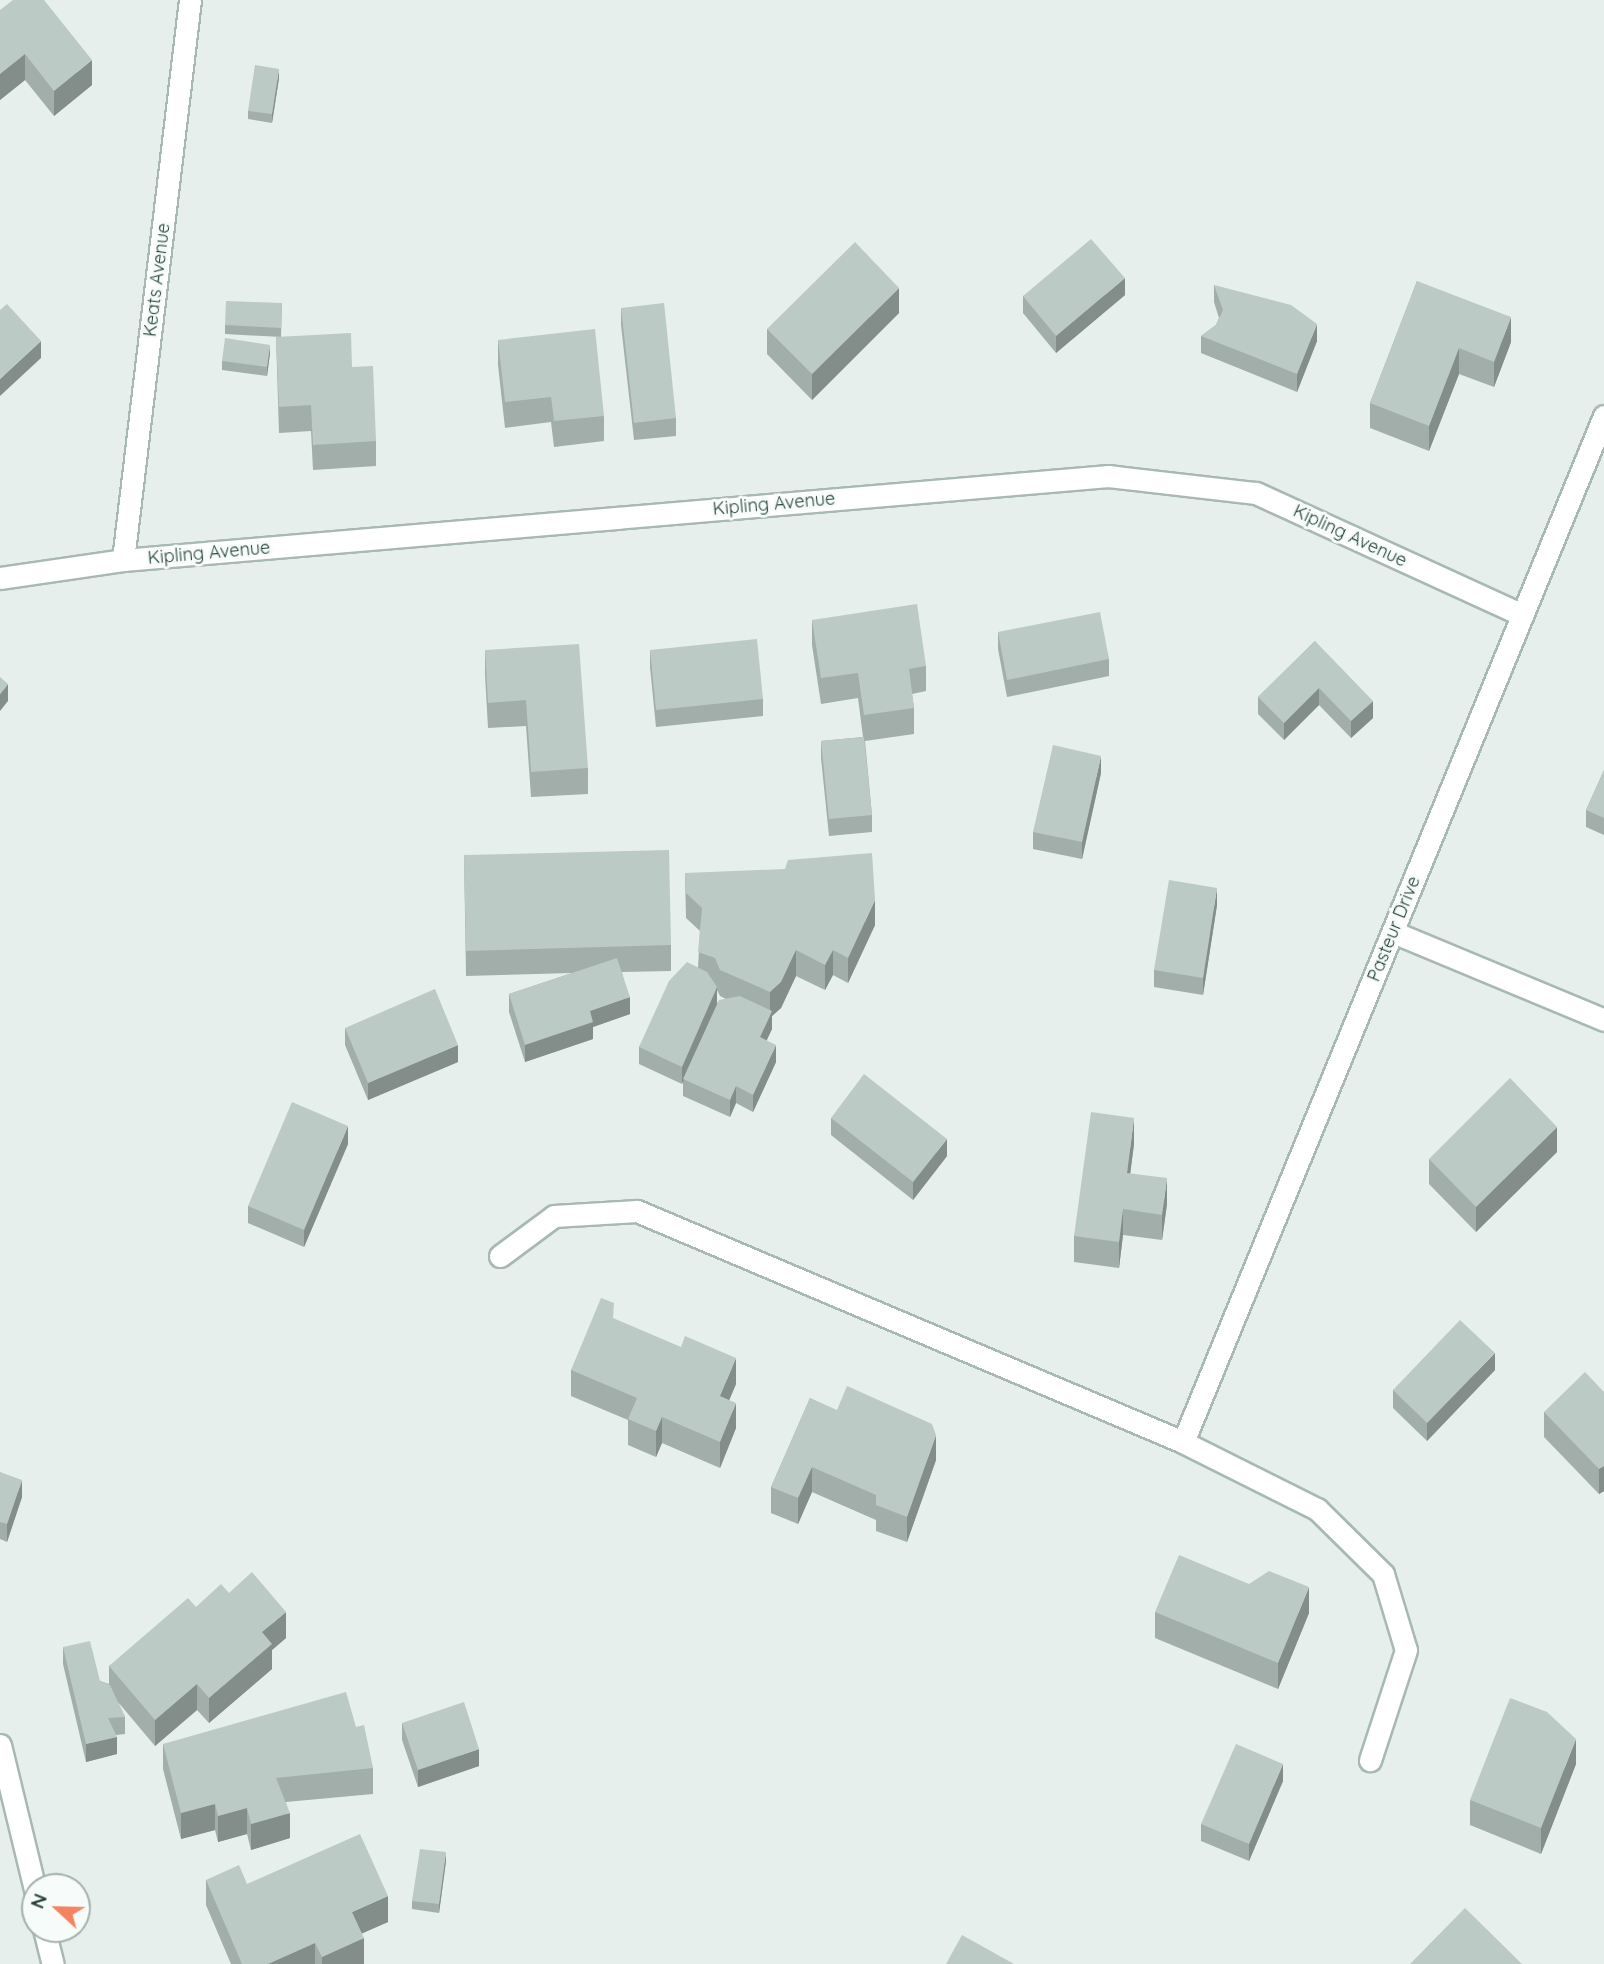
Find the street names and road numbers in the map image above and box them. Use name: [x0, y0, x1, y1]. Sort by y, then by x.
street label: Keats Avenue: [139, 222, 175, 338]
street label: Kipling Avenue: [712, 488, 836, 520]
street label: Kipling Avenue: [1290, 500, 1410, 572]
street label: Kipling Avenue: [147, 537, 271, 569]
street label: Pasteur Drive: [1363, 873, 1425, 985]

